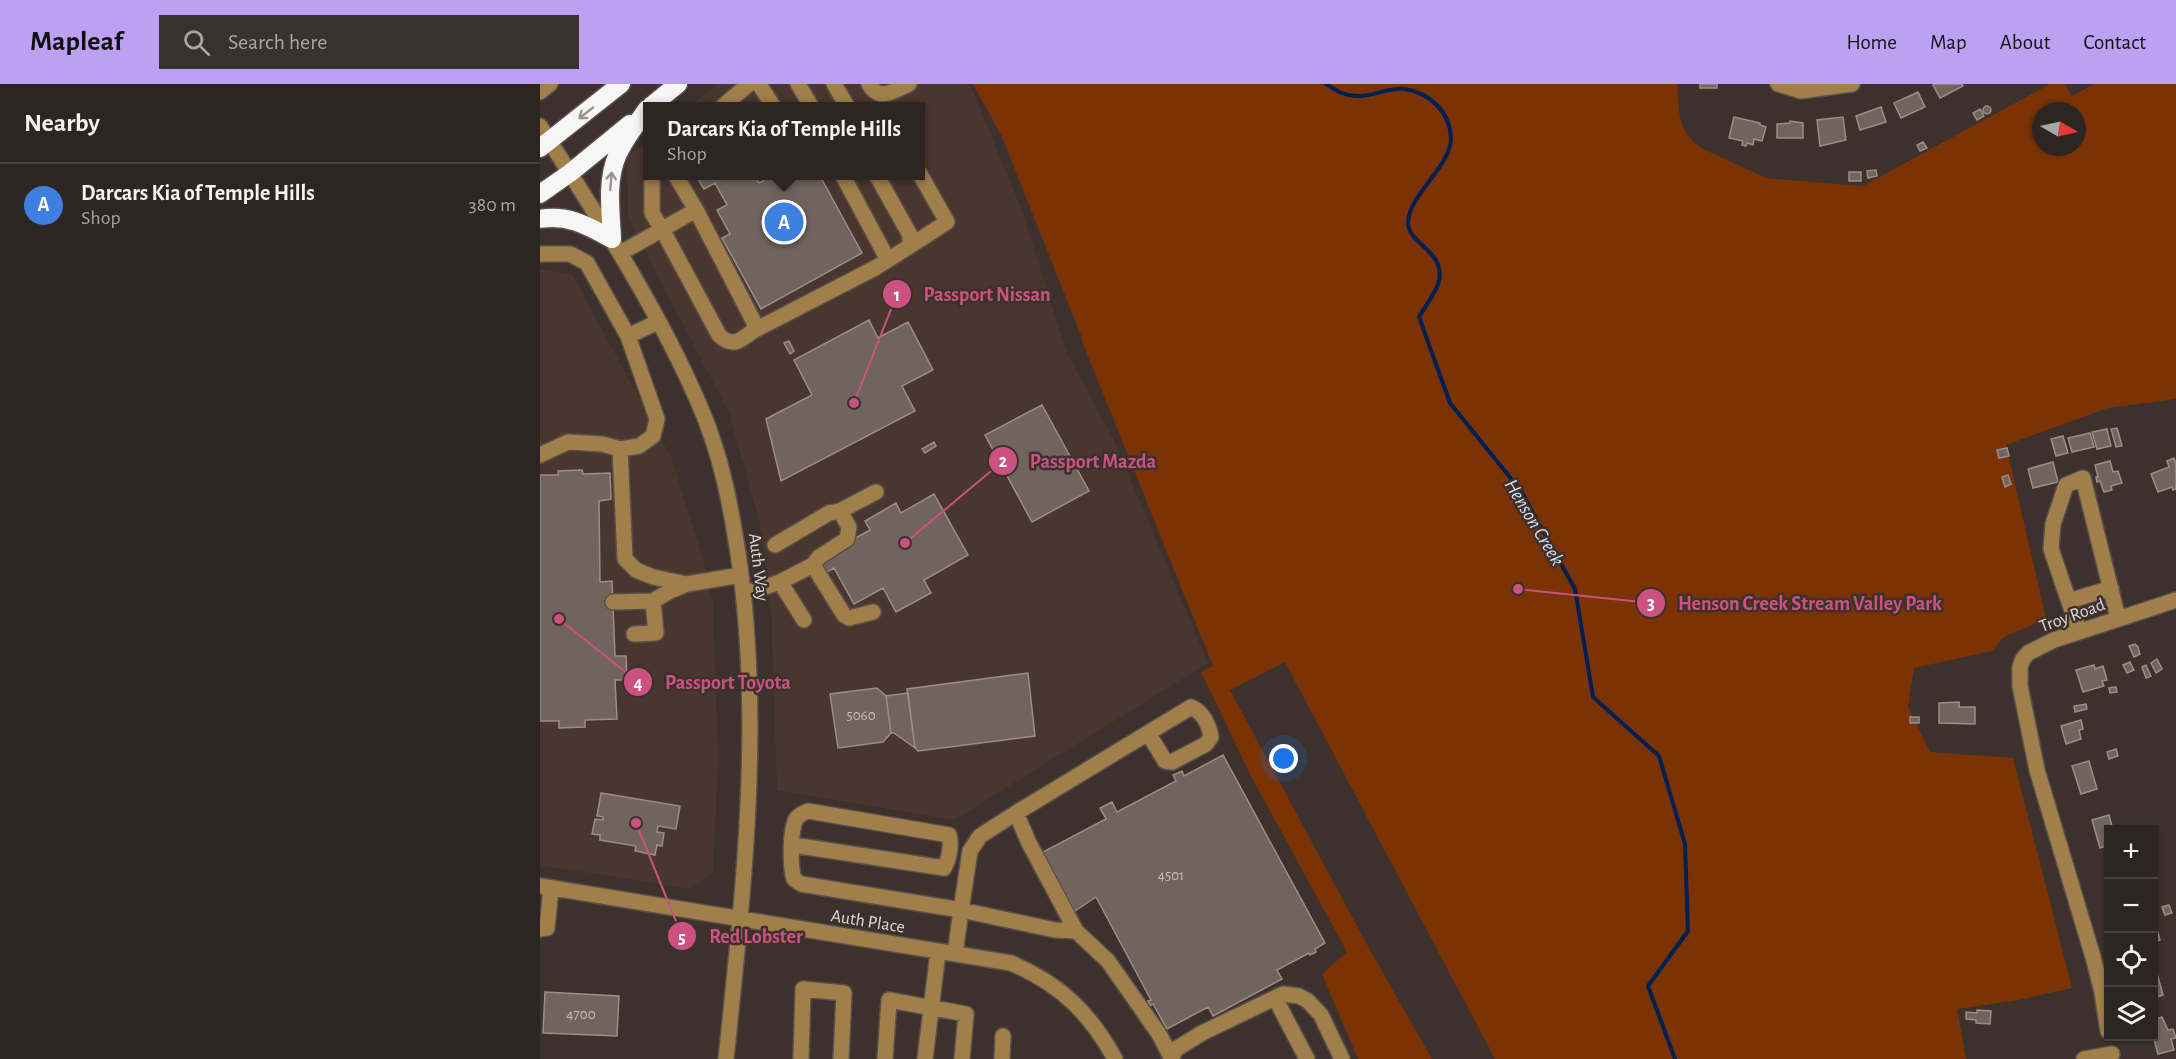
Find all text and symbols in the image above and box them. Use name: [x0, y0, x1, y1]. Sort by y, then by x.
search box: [159, 15, 579, 69]
icon: search: [180, 26, 213, 59]
text: Mapleaf: [30, 28, 123, 56]
text: Search here: [228, 31, 327, 53]
text: Home: [1846, 32, 1897, 53]
text: Map: [1930, 32, 1967, 53]
text: About: [2000, 32, 2050, 53]
text: Contact: [2083, 32, 2146, 53]
popup: [643, 102, 925, 180]
north arrow: [2032, 102, 2086, 156]
one-way arrow: [578, 107, 594, 120]
text: Nearby: [24, 110, 100, 136]
text: Darcars Kia of Temple Hills: [667, 118, 901, 140]
text: Shop: [667, 144, 707, 164]
one-way arrow: [606, 171, 617, 191]
text: Darcars Kia of Temple Hills: [81, 182, 315, 204]
text: A: [38, 195, 50, 215]
text: 380 m: [468, 195, 516, 215]
pin: A: [764, 200, 804, 244]
text: Shop: [81, 208, 121, 228]
callout: Passport Nissan: [882, 275, 1063, 313]
text: Passport Nissan: [923, 285, 1051, 305]
text: 1: [894, 287, 900, 305]
callout: Passport Mazda: [988, 442, 1168, 480]
text: Passport Mazda: [1030, 452, 1157, 472]
text: 2: [999, 453, 1008, 471]
water label: Henson Creek: [1501, 476, 1568, 569]
street label: Auth Way: [745, 532, 771, 602]
callout: Henson Creek Stream Valley Park: [1636, 584, 1954, 622]
text: Henson Creek Stream Valley Park: [1678, 594, 1942, 614]
text: 3: [1647, 595, 1655, 613]
street label: Troy Road: [2037, 596, 2108, 636]
callout: Passport Toyota: [623, 663, 803, 701]
text: Passport Toyota: [665, 673, 791, 693]
text: 4: [633, 675, 643, 693]
house number: 5060: [846, 708, 876, 723]
your location: [1269, 744, 1298, 773]
map controls: [2104, 825, 2158, 1041]
button: +: [2104, 825, 2158, 879]
house number: 4501: [1158, 868, 1184, 883]
button: −: [2104, 879, 2158, 933]
street label: Auth Place: [830, 907, 906, 937]
callout: Red Lobster: [667, 917, 815, 955]
text: Red Lobster: [709, 927, 803, 947]
text: 5: [678, 929, 686, 947]
button: locate: [2104, 933, 2158, 987]
button: layers: [2104, 987, 2158, 1041]
house number: 4700: [566, 1007, 596, 1022]

